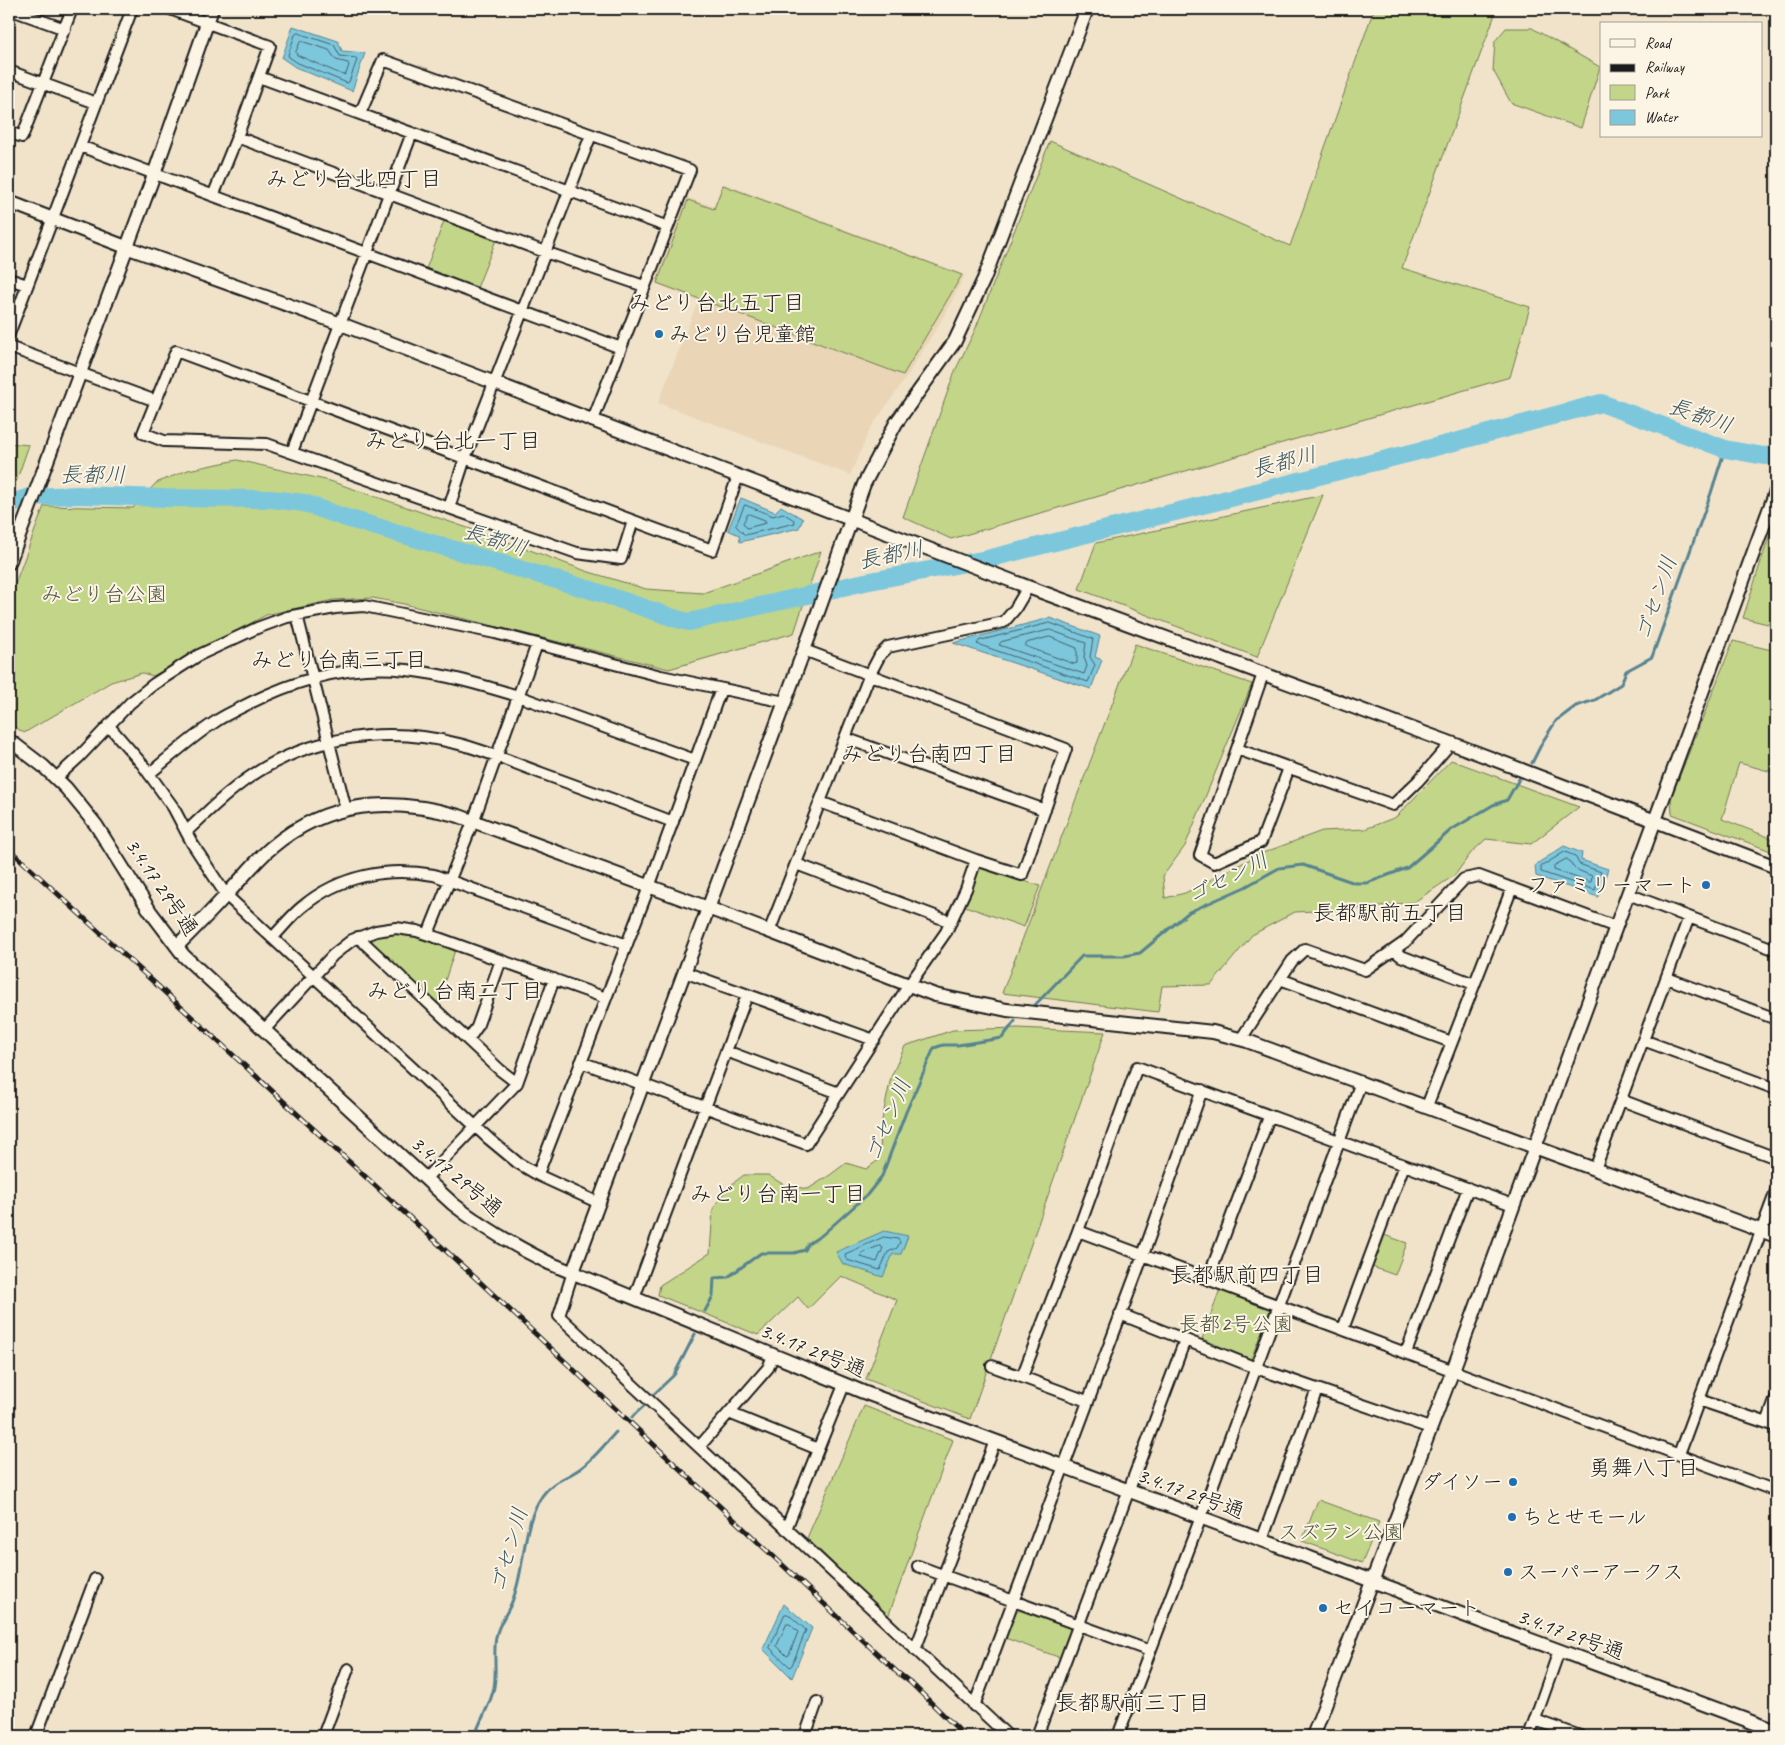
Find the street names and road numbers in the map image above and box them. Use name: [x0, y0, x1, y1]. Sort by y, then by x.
street label: 3.4.17 29号通: [120, 833, 204, 941]
street label: 3.4.17 29号通: [406, 1130, 508, 1222]
street label: 3.4.17 29号通: [756, 1317, 870, 1383]
street label: 3.4.17 29号通: [1134, 1462, 1248, 1524]
street label: 3.4.17 29号通: [1514, 1603, 1628, 1665]

